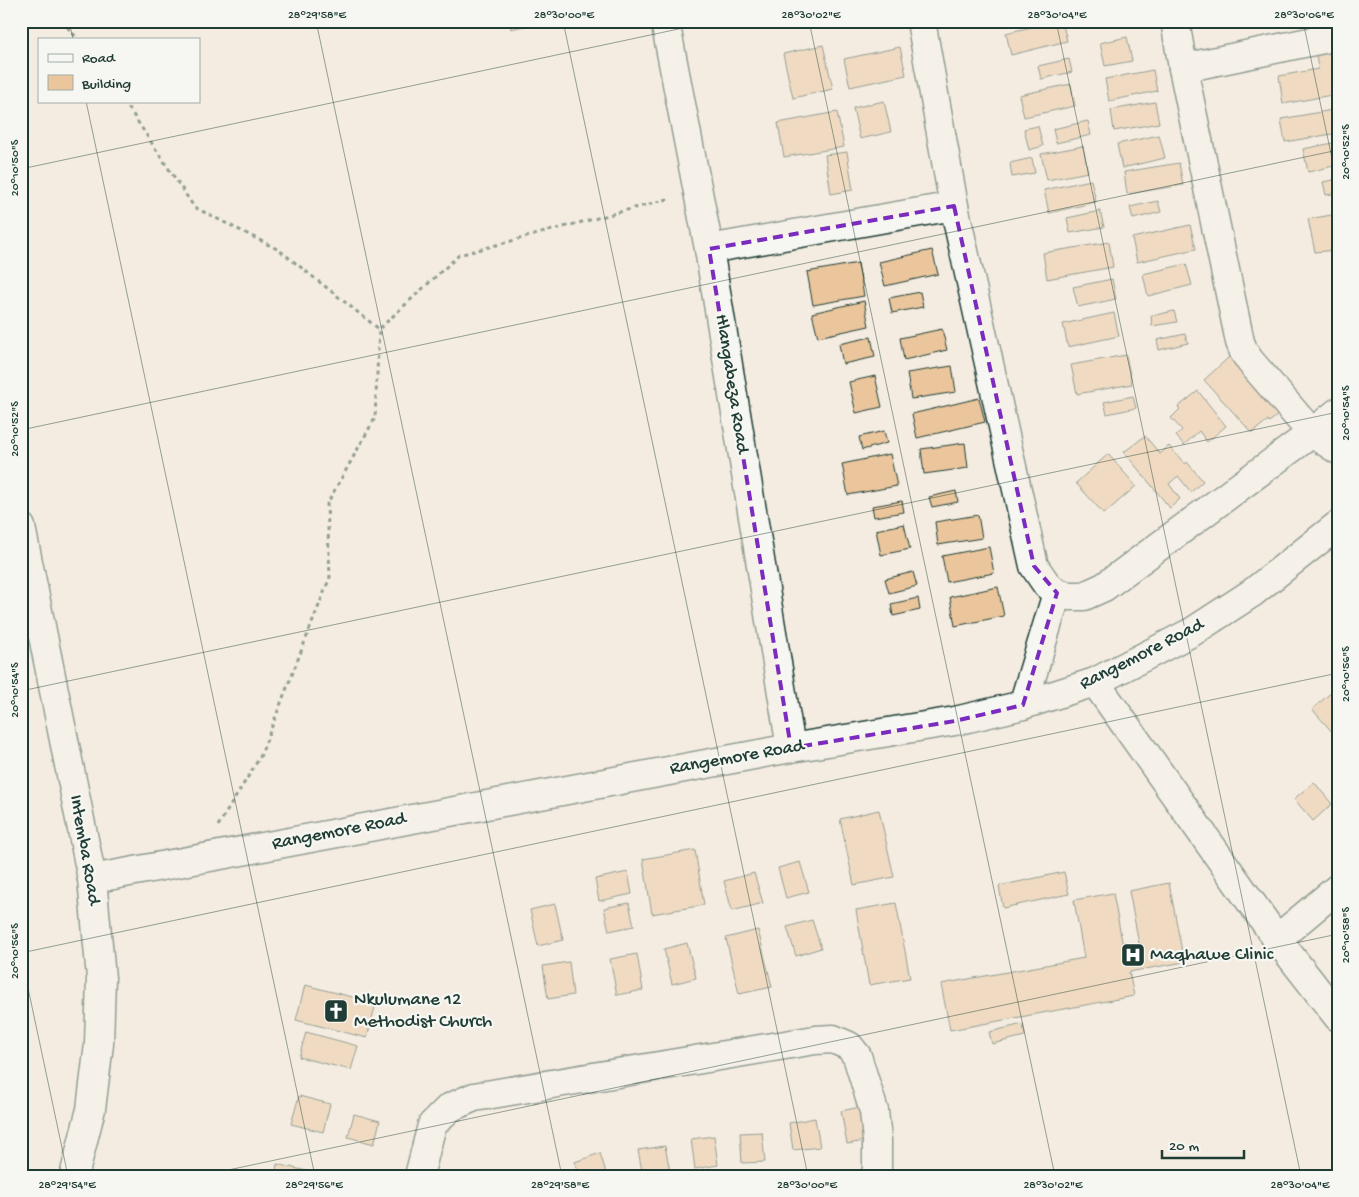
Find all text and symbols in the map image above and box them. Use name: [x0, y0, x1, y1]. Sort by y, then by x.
text: 28°29'58"E: [288, 9, 347, 23]
text: 28°30'00"E: [534, 9, 595, 23]
text: 28°30'02"E: [781, 9, 841, 23]
text: 28°30'04"E: [1028, 9, 1087, 23]
text: 28°30'06"E: [1274, 9, 1334, 23]
legend: [38, 38, 200, 102]
text: Road: [82, 50, 116, 68]
text: Building: [81, 76, 131, 94]
text: 20°10'52"S: [1340, 124, 1354, 180]
text: 20°10'50"S: [9, 139, 23, 196]
street label: Hlangabeza Road: [709, 313, 754, 457]
text: 20°10'54"S: [1340, 385, 1354, 441]
text: 20°10'52"S: [9, 401, 23, 457]
street label: Rangemore Road: [1076, 613, 1209, 696]
text: 20°10'56"S: [1340, 646, 1354, 702]
text: 20°10'54"S: [9, 662, 23, 718]
street label: Rangemore Road: [668, 735, 808, 781]
street label: Intemba Road: [63, 793, 105, 909]
street label: Rangemore Road: [270, 807, 410, 856]
text: 20°10'58"S: [1340, 906, 1354, 963]
text: 20°10'56"S: [9, 923, 23, 979]
hospital icon: Maqhawe Clinic: [1120, 942, 1146, 968]
place label: Maqhawe Clinic: [1150, 944, 1274, 967]
place label: Nkulumane 12 Methodist Church: [354, 989, 492, 1034]
church icon: Nkulumane 12 Methodist Church: [323, 998, 349, 1024]
scale bar: [1162, 1127, 1244, 1159]
text: 20 m: [1169, 1138, 1199, 1156]
text: 28°29'54"E: [38, 1179, 96, 1193]
text: 28°29'56"E: [285, 1179, 343, 1193]
text: 28°29'58"E: [531, 1179, 590, 1193]
text: 28°30'00"E: [777, 1179, 838, 1193]
text: 28°30'02"E: [1023, 1179, 1083, 1193]
text: 28°30'04"E: [1271, 1179, 1330, 1193]

